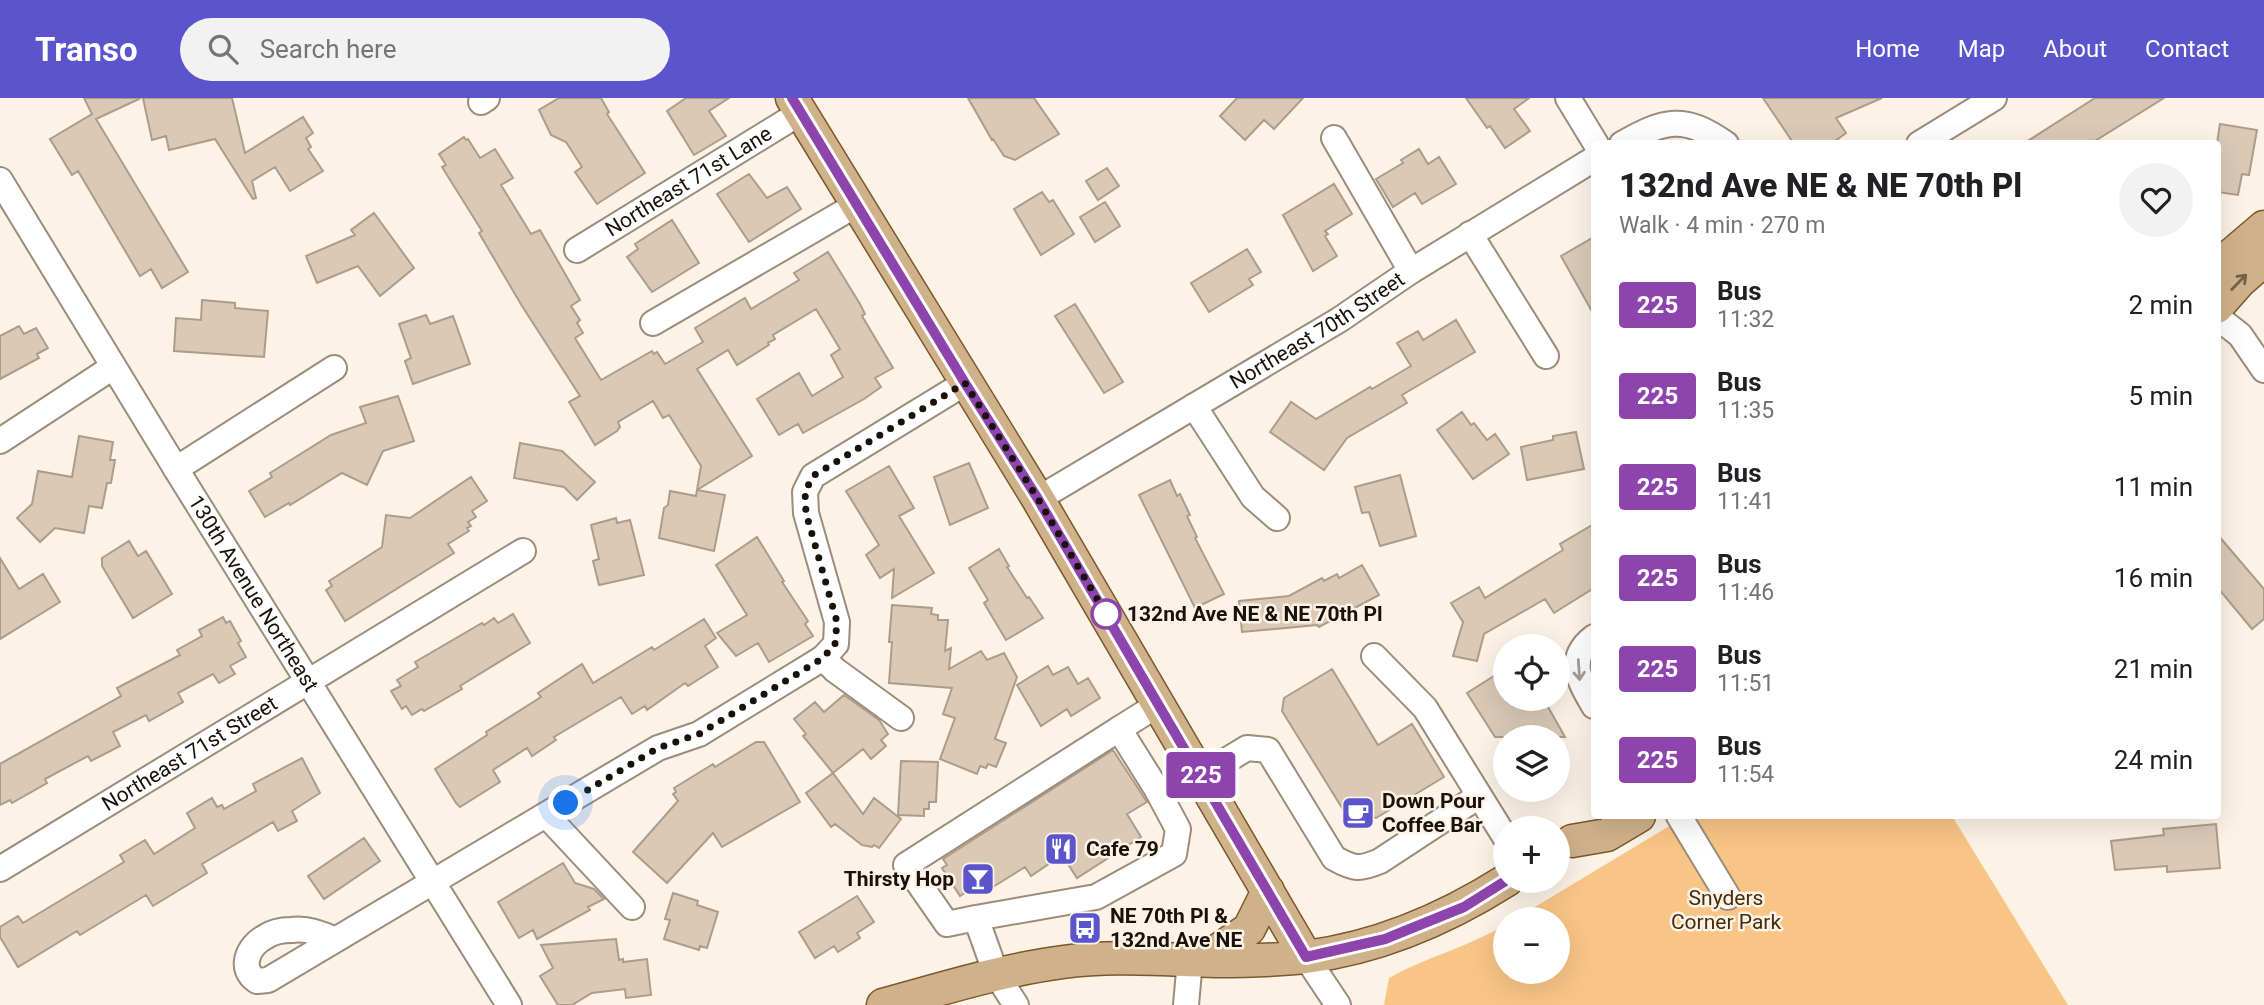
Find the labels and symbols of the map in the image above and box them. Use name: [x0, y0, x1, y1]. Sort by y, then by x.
street label: Northeast 71st Lane: [601, 121, 776, 242]
street label: Northeast 70th Street: [1226, 267, 1409, 394]
one-way arrow: [2231, 274, 2248, 291]
street label: 130th Avenue Northeast: [183, 491, 323, 696]
marker: 132nd Ave NE & NE 70th Pl: [1091, 599, 1121, 629]
place label: 132nd Ave NE & NE 70th Pl: [1127, 602, 1383, 626]
one-way arrow: [1573, 658, 1586, 681]
street label: Northeast 71st Street: [98, 691, 282, 816]
line badge: 225: [1161, 752, 1241, 798]
your location: [548, 785, 583, 820]
place label: Down Pour Coffee Bar: [1382, 789, 1485, 837]
cafe icon: Down Pour Coffee Bar: [1339, 794, 1377, 832]
restaurant icon: Cafe 79: [1042, 830, 1080, 868]
place label: Cafe 79: [1086, 837, 1159, 861]
bar icon: Thirsty Hop: [959, 860, 997, 898]
place label: Thirsty Hop: [844, 867, 954, 891]
park label: Snyders Corner Park: [1671, 886, 1781, 934]
place label: NE 70th Pl & 132nd Ave NE: [1110, 904, 1242, 952]
bus stop icon: NE 70th Pl & 132nd Ave NE: [1066, 909, 1104, 947]

